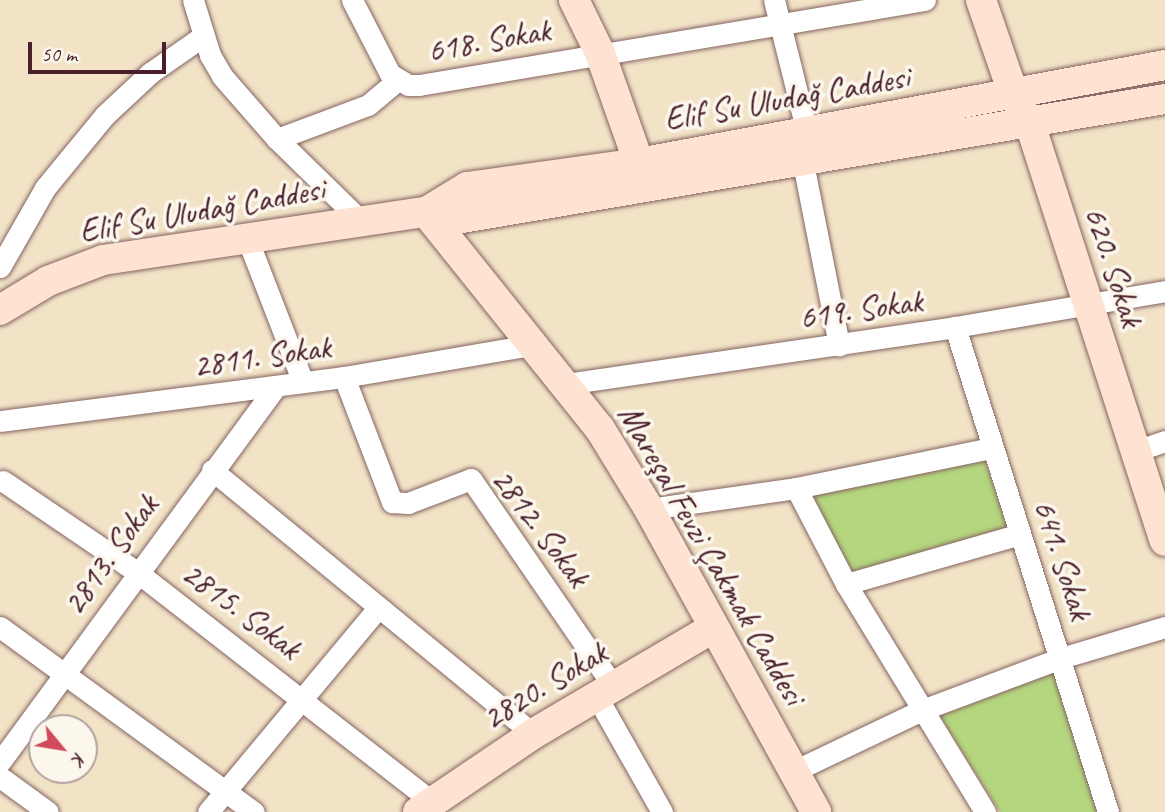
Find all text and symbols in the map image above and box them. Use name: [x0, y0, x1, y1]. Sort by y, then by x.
street label: 618. Sokak: [425, 11, 553, 71]
scale bar: [32, 28, 170, 72]
text: 50 m: [41, 41, 77, 67]
street label: Elif Su Uludağ Caddesi: [662, 58, 912, 140]
street label: Elif Su Uludağ Caddesi: [77, 170, 327, 252]
street label: 620. Sokak: [1075, 202, 1151, 332]
street label: 619. Sokak: [797, 282, 925, 338]
street label: 2811. Sokak: [191, 328, 333, 386]
street label: Mareşal Fevzi Çakmak Caddesi: [609, 398, 813, 712]
street label: 2812. Sokak: [482, 461, 598, 595]
street label: 2813. Sokak: [54, 487, 168, 623]
street label: 641. Sokak: [1024, 495, 1100, 625]
street label: 2815. Sokak: [174, 553, 308, 669]
street label: 2820. Sokak: [475, 633, 615, 739]
north arrow: [28, 714, 98, 784]
text: K: [67, 748, 92, 769]

